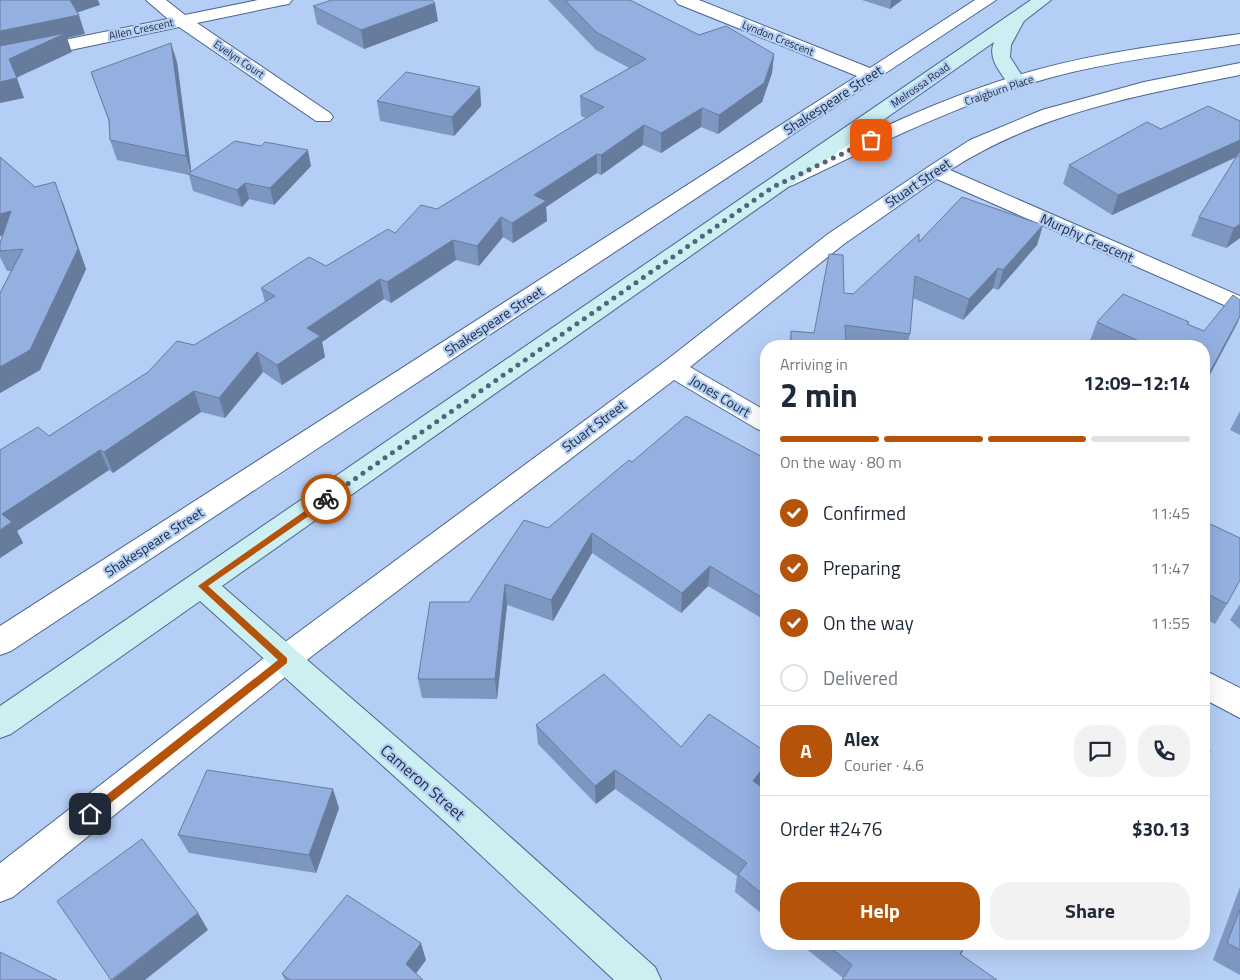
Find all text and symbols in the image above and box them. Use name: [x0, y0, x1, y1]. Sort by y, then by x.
street label: Allen Crescent: [107, 14, 175, 44]
street label: Lyndon Crescent: [740, 16, 816, 60]
street label: Evelyn Court: [210, 36, 268, 82]
street label: Melrossa Road: [887, 59, 953, 111]
street label: Shakespeare Street: [779, 60, 887, 140]
street label: Craigburn Place: [962, 71, 1036, 109]
pin: [850, 119, 892, 161]
icon: bag: [857, 126, 885, 154]
street label: Stuart Street: [880, 153, 955, 212]
street label: Murphy Crescent: [1037, 208, 1137, 268]
street label: Shakespeare Street: [440, 281, 548, 361]
text: Arriving in: [780, 352, 848, 376]
text: 12:09–12:14: [1083, 368, 1190, 397]
street label: Jones Court: [686, 369, 755, 422]
text: 2 min: [780, 371, 858, 419]
street label: Stuart Street: [557, 394, 630, 457]
text: On the way · 80 m: [780, 450, 902, 474]
courier: [301, 474, 351, 524]
icon: bike: [312, 485, 340, 513]
text: Confirmed: [823, 498, 906, 527]
icon: check: [780, 499, 808, 527]
text: 11:45: [1151, 501, 1190, 525]
street label: Shakespeare Street: [100, 502, 208, 582]
text: Preparing: [823, 553, 900, 582]
icon: check: [780, 554, 808, 582]
text: 11:47: [1151, 556, 1190, 580]
text: On the way: [823, 608, 914, 637]
icon: check: [780, 609, 808, 637]
text: 11:55: [1151, 611, 1190, 635]
text: Delivered: [823, 663, 898, 692]
text: Alex: [844, 724, 879, 753]
button: chat: [1074, 725, 1126, 777]
button: phone: [1138, 725, 1190, 777]
text: A: [800, 736, 812, 765]
street label: Cameron Street: [375, 738, 471, 826]
text: Courier · 4.6: [844, 753, 924, 777]
pin: [69, 793, 111, 835]
icon: home: [76, 800, 104, 828]
text: Order #2476: [780, 814, 882, 843]
text: $30.13: [1132, 814, 1190, 843]
button: Help: [780, 882, 980, 940]
button: Share: [990, 882, 1190, 940]

